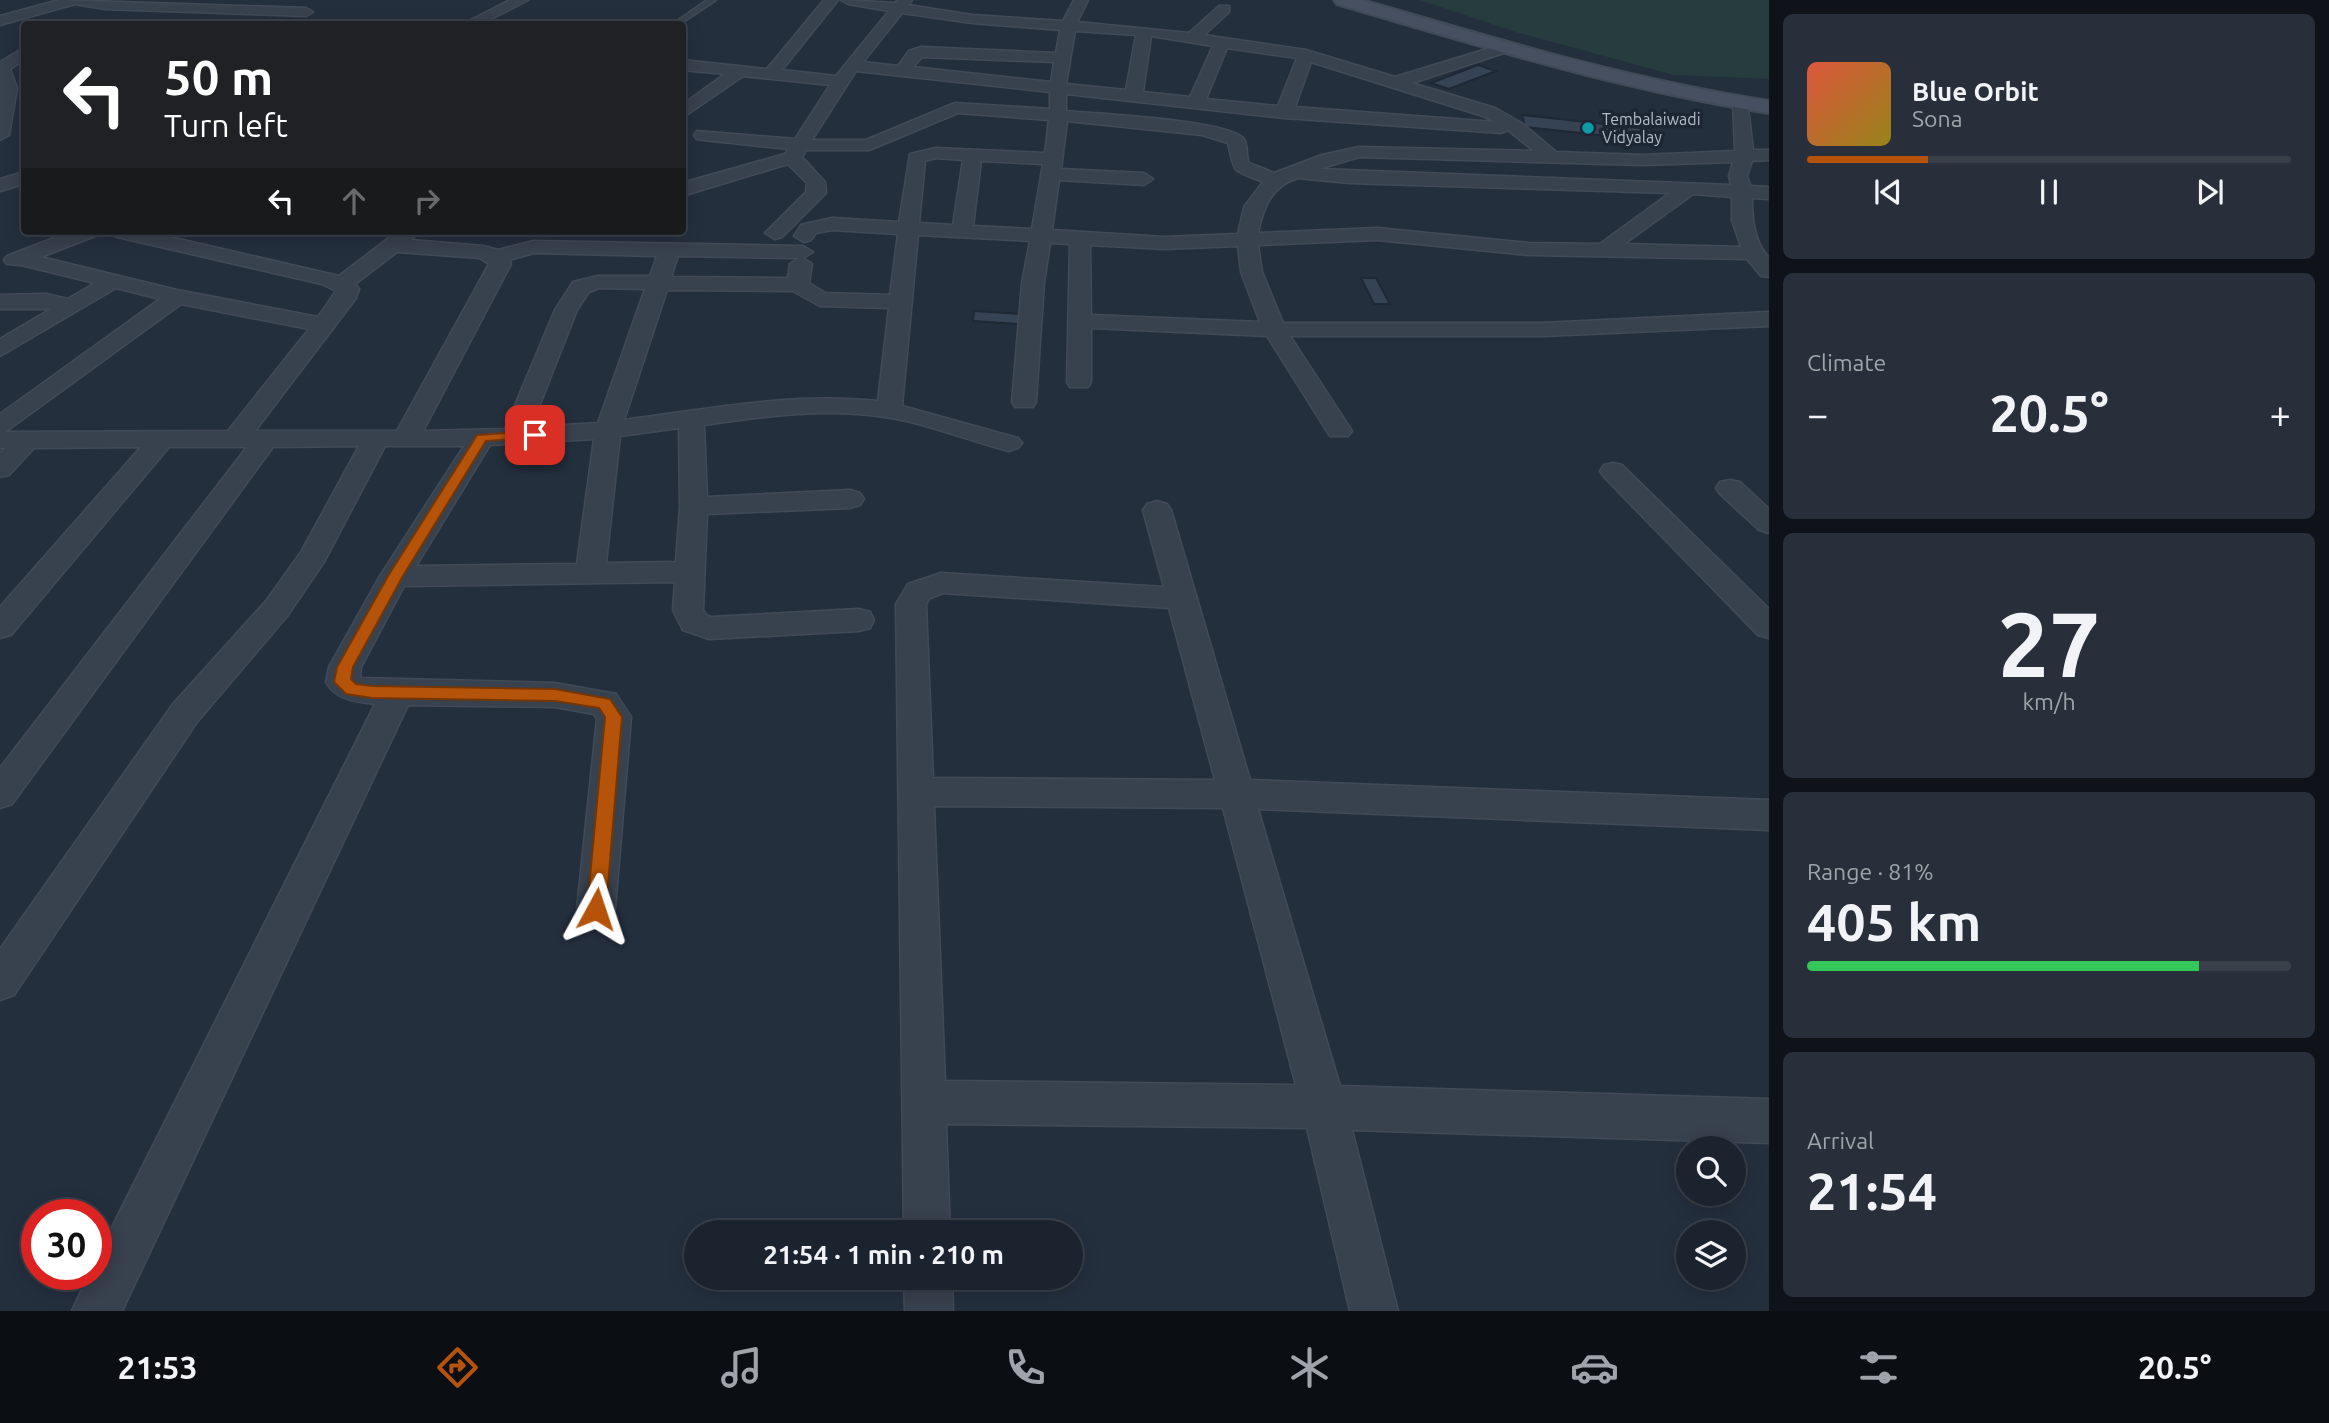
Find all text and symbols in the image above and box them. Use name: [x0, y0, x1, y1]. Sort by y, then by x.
icon: left: [49, 49, 140, 140]
text: 50 m: [164, 49, 273, 104]
text: Blue Orbit: [1912, 77, 2039, 106]
text: Sona: [1912, 106, 1962, 131]
text: Turn left: [164, 107, 288, 143]
place label: Tembalaiwadi Vidyalay: [1602, 110, 1701, 146]
marker: Tembalaiwadi Vidyalay: [1580, 120, 1596, 136]
icon: previous: [1869, 173, 1907, 211]
icon: pause: [2030, 173, 2068, 211]
icon: next: [2191, 173, 2229, 211]
icon: left: [262, 182, 300, 220]
icon: ahead: [335, 182, 373, 220]
icon: right: [408, 182, 446, 220]
text: Climate: [1807, 350, 1886, 375]
text: 20.5°: [1989, 384, 2109, 442]
text: −: [1807, 393, 1828, 435]
text: +: [2270, 393, 2291, 435]
pin: [505, 405, 565, 465]
icon: arrive: [516, 416, 554, 454]
text: 27: [1998, 592, 2100, 694]
text: km/h: [2022, 689, 2076, 714]
text: Range · 81%: [1807, 859, 1934, 884]
position arrow: [559, 872, 633, 946]
text: 405 km: [1807, 893, 1981, 951]
text: Arrival: [1807, 1128, 1874, 1153]
map controls: [1676, 1136, 1746, 1290]
button: search: [1676, 1136, 1746, 1206]
text: 21:54: [1807, 1162, 1937, 1220]
speed limit sign: 30: [21, 1199, 112, 1290]
button: layers: [1676, 1220, 1746, 1290]
text: 21:54 · 1 min · 210 m: [763, 1240, 1004, 1269]
icon: directions: [433, 1343, 482, 1392]
icon: music: [717, 1343, 766, 1392]
icon: phone: [1001, 1343, 1050, 1392]
icon: climate: [1285, 1343, 1334, 1392]
icon: car: [1570, 1343, 1619, 1392]
icon: filters: [1854, 1343, 1903, 1392]
text: 21:53: [118, 1349, 198, 1385]
text: 20.5°: [2138, 1349, 2211, 1385]

